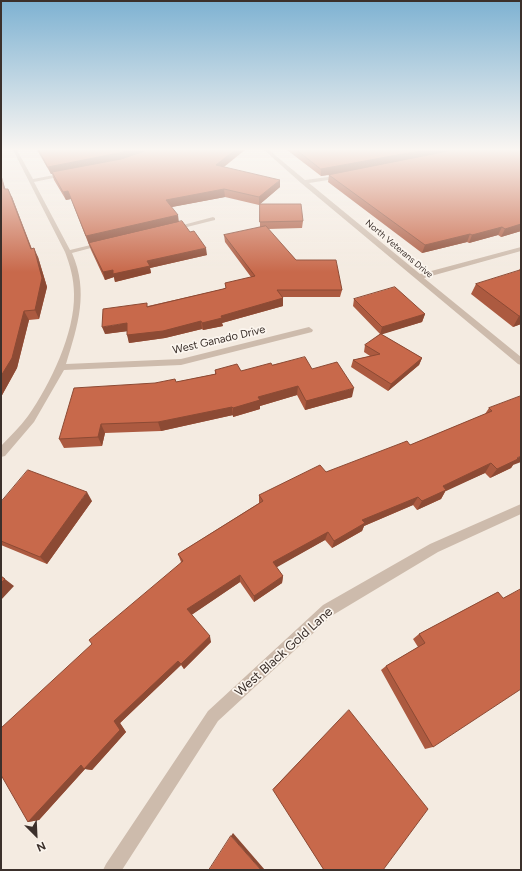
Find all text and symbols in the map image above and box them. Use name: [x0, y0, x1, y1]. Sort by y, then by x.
street label: North Veterans Drive: [363, 218, 435, 280]
street label: West Ganado Drive: [171, 323, 267, 357]
street label: West Black Gold Lane: [232, 604, 336, 700]
north arrow: [16, 815, 56, 855]
text: N: [35, 839, 48, 854]

